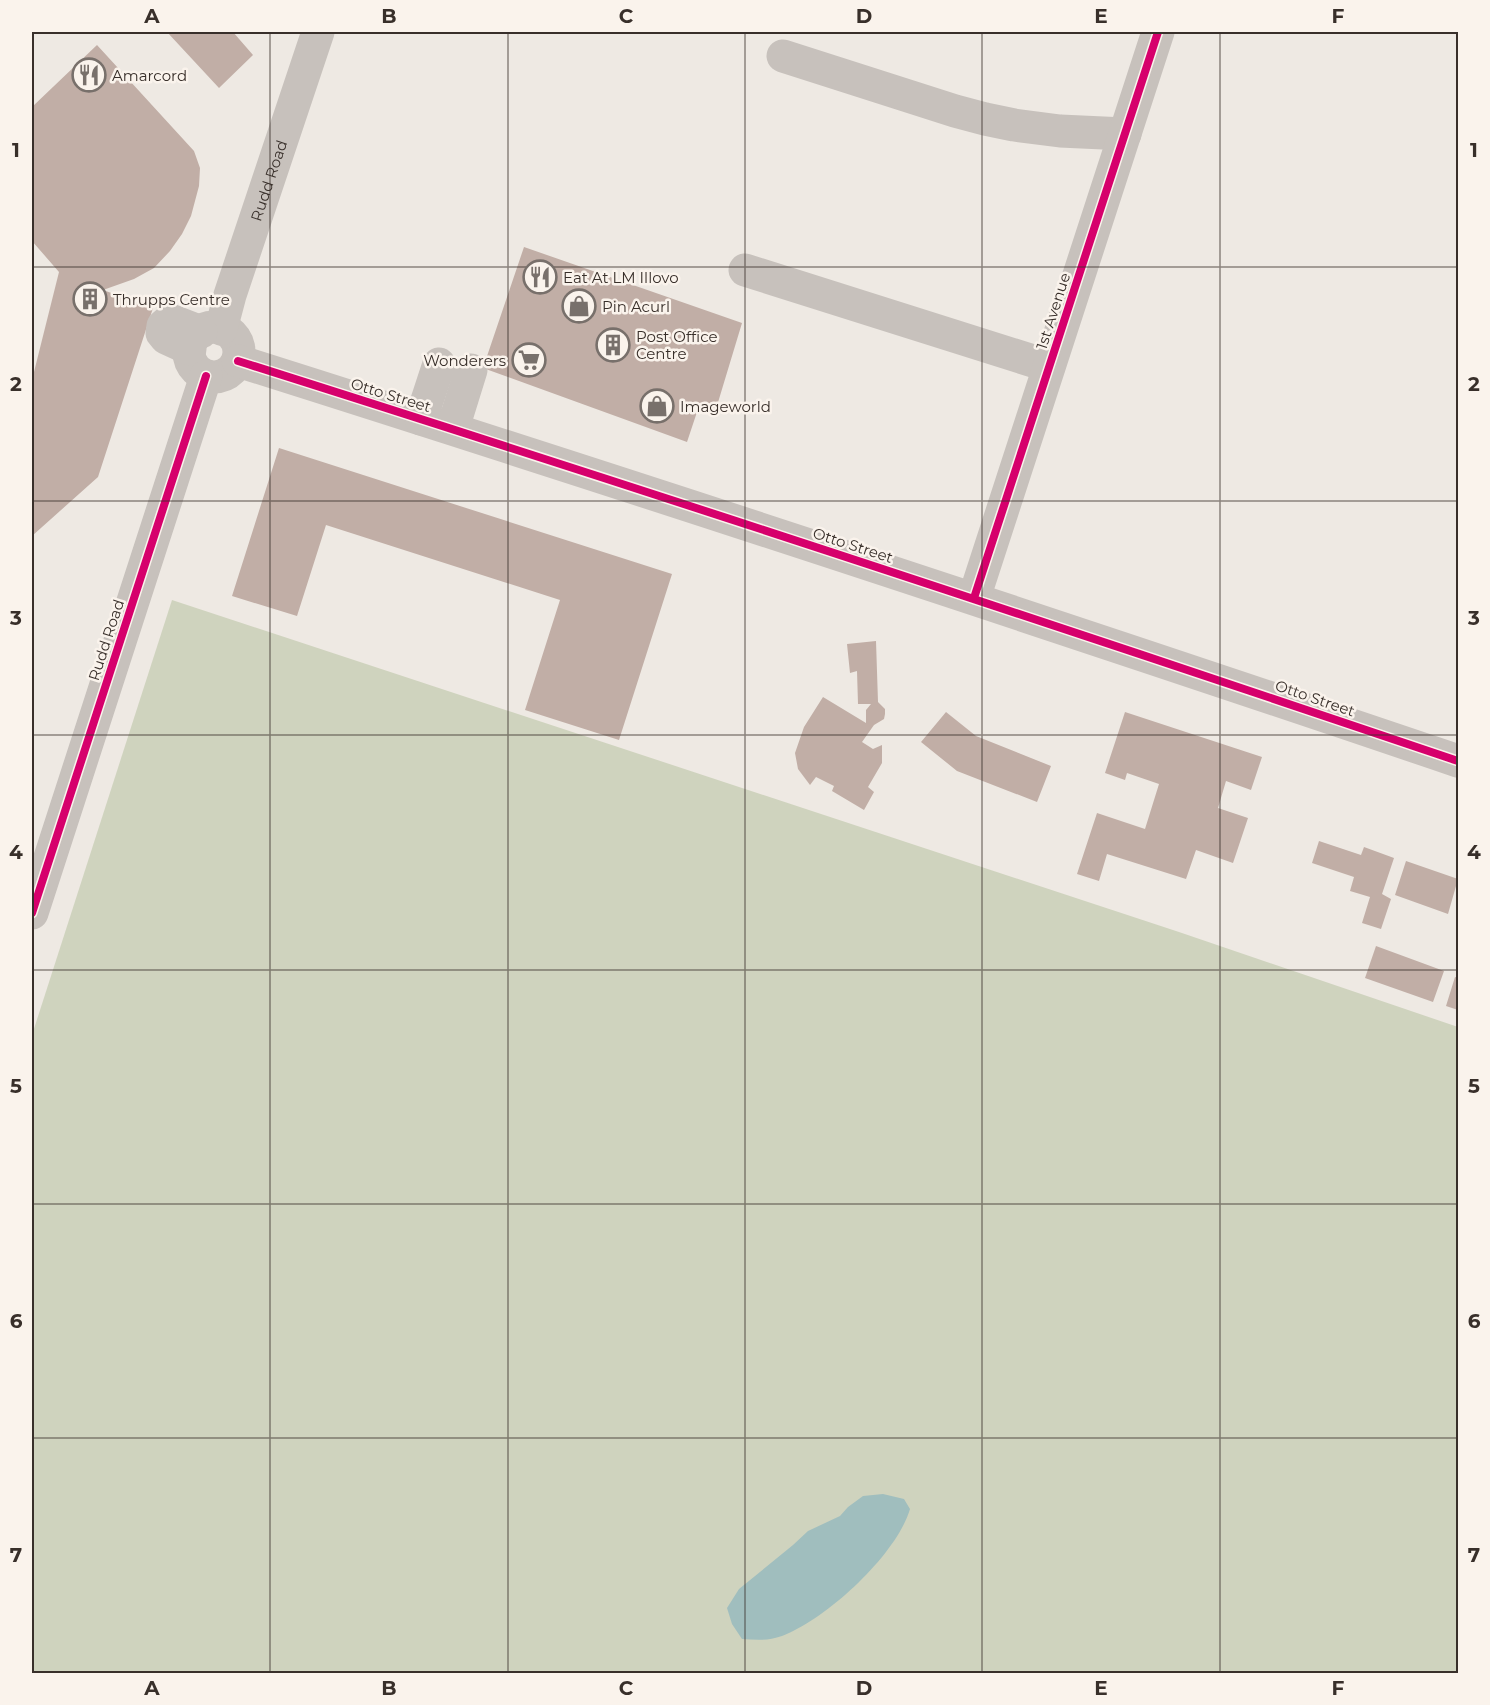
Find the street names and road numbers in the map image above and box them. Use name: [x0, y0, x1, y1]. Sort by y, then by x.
street label: Rudd Road: [246, 137, 291, 223]
street label: 1st Avenue: [1032, 270, 1074, 352]
street label: Otto Street: [349, 374, 433, 416]
street label: Otto Street: [811, 523, 895, 567]
street label: Rudd Road: [84, 597, 128, 683]
street label: Otto Street: [1273, 675, 1357, 721]

